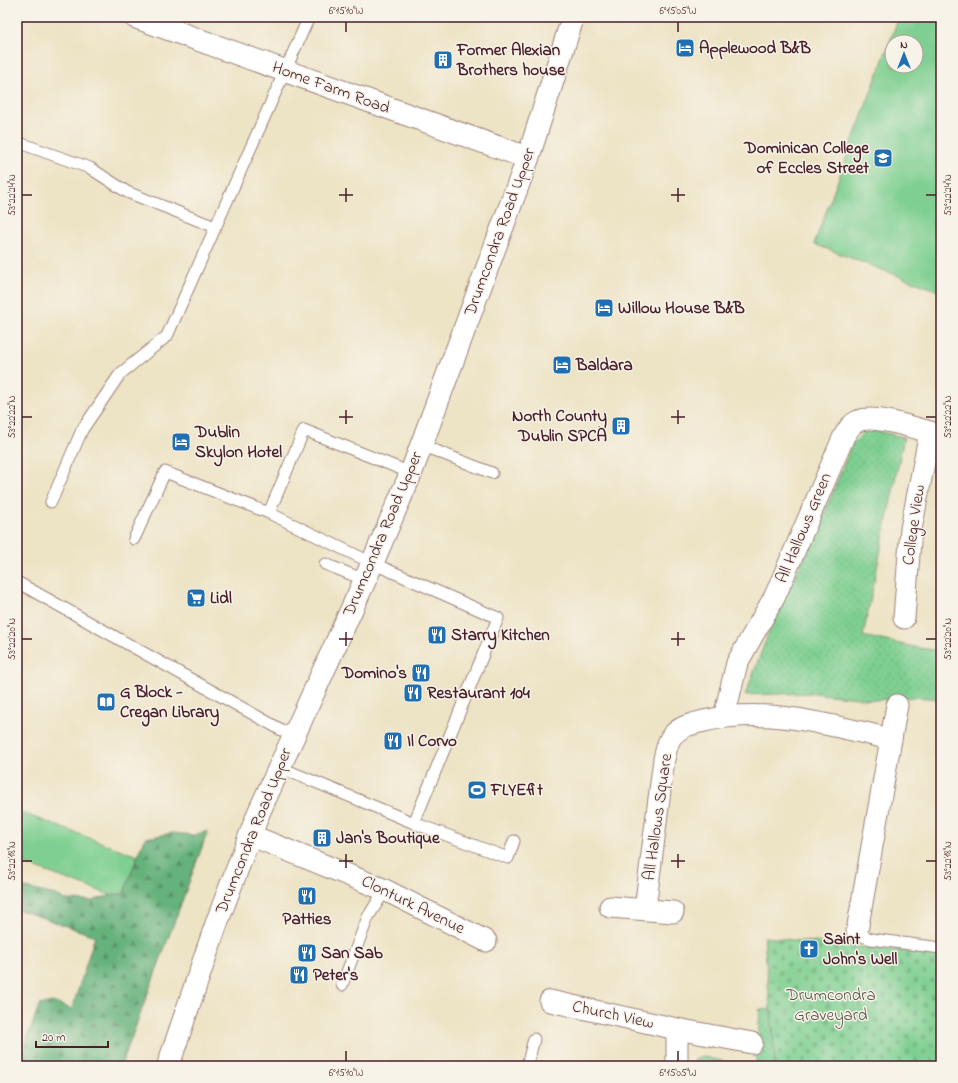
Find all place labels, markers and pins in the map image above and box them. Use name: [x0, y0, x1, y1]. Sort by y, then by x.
place label: Applewood B&B: [699, 36, 812, 61]
hotel icon: Applewood B&B: [674, 37, 696, 59]
place label: Former Alexian Brothers house: [456, 38, 566, 83]
building icon: Former Alexian Brothers house: [432, 49, 454, 71]
place label: Dominican College of Eccles Street: [743, 136, 870, 181]
school or university icon: Dominican College of Eccles Street: [872, 147, 894, 169]
place label: Willow House B&B: [618, 296, 745, 321]
hotel icon: Willow House B&B: [593, 297, 615, 319]
place label: Baldara: [575, 353, 633, 378]
hotel icon: Baldara: [551, 354, 573, 376]
place label: North County Dublin SPCA: [512, 404, 608, 449]
building icon: North County Dublin SPCA: [610, 415, 632, 437]
place label: Dublin Skylon Hotel: [194, 420, 282, 467]
hotel icon: Dublin Skylon Hotel: [170, 431, 192, 453]
place label: Lidl: [210, 586, 232, 611]
supermarket icon: Lidl: [185, 587, 207, 609]
place label: Starry Kitchen: [451, 623, 550, 650]
restaurant icon: Starry Kitchen: [426, 624, 448, 646]
place label: Domino's: [341, 661, 407, 686]
restaurant icon: Domino's: [410, 662, 432, 684]
place label: G Block - Cregan Library: [120, 680, 220, 727]
place label: Restaurant 104: [427, 681, 531, 706]
restaurant icon: Restaurant 104: [402, 682, 424, 704]
library icon: G Block - Cregan Library: [95, 691, 117, 713]
place label: Il Corvo: [407, 729, 457, 754]
restaurant icon: Il Corvo: [382, 730, 404, 752]
place label: FLYEfit: [490, 778, 543, 803]
sports icon: FLYEfit: [466, 779, 488, 801]
place label: Jan's Boutique: [336, 826, 441, 851]
building icon: Jan's Boutique: [311, 827, 333, 849]
restaurant icon: Patties: [296, 885, 318, 907]
place label: Patties: [283, 907, 332, 932]
place label: Saint John's Well: [823, 927, 897, 972]
church icon: Saint John's Well: [798, 938, 820, 960]
place label: San Sab: [321, 941, 383, 966]
restaurant icon: San Sab: [296, 942, 318, 964]
place label: Peter's: [313, 963, 359, 988]
restaurant icon: Peter's: [288, 964, 310, 986]

